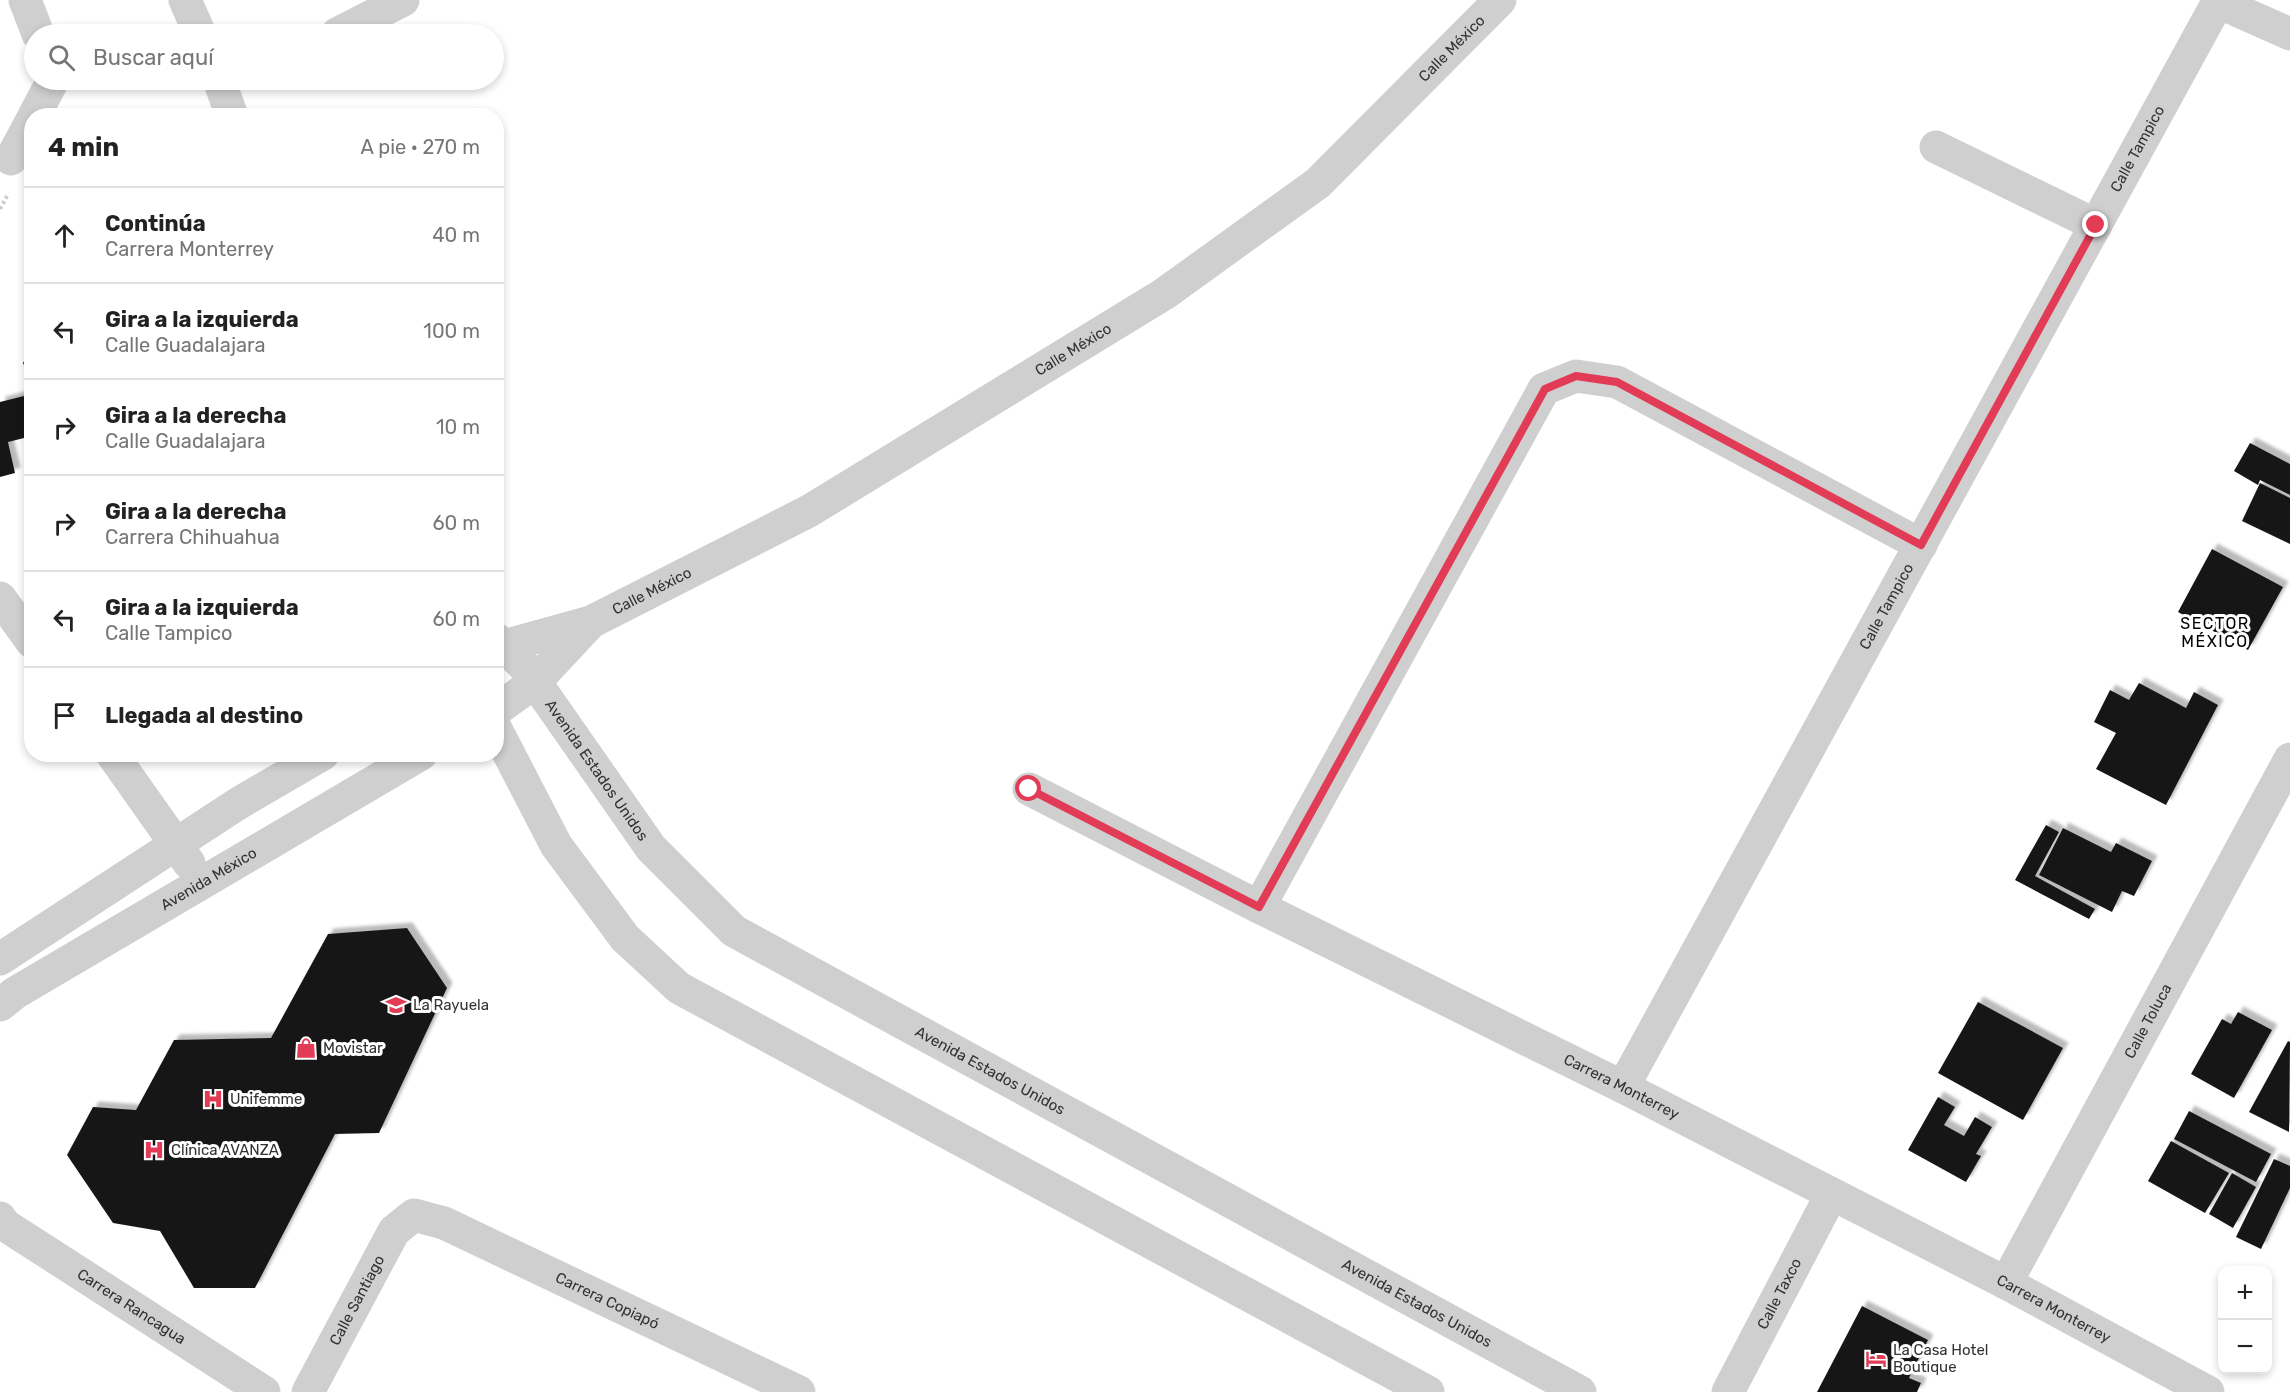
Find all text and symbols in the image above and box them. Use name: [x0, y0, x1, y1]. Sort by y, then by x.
street label: Calle México: [1415, 11, 1489, 85]
search box: [24, 24, 504, 90]
icon: search: [45, 41, 78, 74]
text: Buscar aquí: [93, 44, 214, 71]
street label: Calle Tampico: [2107, 102, 2168, 195]
text: 4 min: [48, 132, 119, 163]
text: A pie · 270 m: [360, 135, 480, 159]
text: Continúa: [105, 210, 206, 237]
route end: [2082, 211, 2108, 237]
icon: ahead: [48, 219, 81, 252]
text: 40 m: [432, 223, 480, 247]
text: Carrera Monterrey: [105, 237, 274, 261]
text: Gira a la izquierda: [105, 306, 299, 333]
icon: left: [48, 315, 81, 348]
text: 100 m: [423, 319, 480, 343]
street label: Calle México: [1032, 319, 1115, 380]
text: Calle Guadalajara: [105, 333, 266, 357]
text: Gira a la derecha: [105, 402, 286, 429]
icon: right: [48, 411, 81, 444]
text: 10 m: [436, 415, 480, 439]
text: Calle Guadalajara: [105, 429, 266, 453]
text: Gira a la derecha: [105, 498, 286, 525]
icon: right: [48, 507, 81, 540]
text: 60 m: [433, 511, 480, 535]
text: Carrera Chihuahua: [105, 525, 280, 549]
street label: Calle Tampico: [1856, 560, 1917, 653]
street label: Calle México: [609, 563, 695, 619]
text: Gira a la izquierda: [105, 594, 299, 621]
icon: left: [48, 603, 81, 636]
text: 60 m: [433, 607, 480, 631]
district label: SECTOR MÉXICO: [2180, 614, 2250, 651]
text: Calle Tampico: [105, 621, 233, 645]
street label: Avenida Estados Unidos: [541, 696, 652, 845]
icon: arrive: [48, 699, 81, 732]
text: Llegada al destino: [105, 702, 303, 729]
route start: [1015, 775, 1041, 801]
street label: Avenida México: [157, 844, 260, 914]
street label: Calle Toluca: [2120, 980, 2176, 1062]
school or university icon: La Rayuela: [384, 993, 408, 1017]
place label: La Rayuela: [413, 996, 489, 1014]
street label: Avenida Estados Unidos: [912, 1023, 1069, 1119]
shop icon: Movistar: [294, 1036, 318, 1060]
place label: Movistar: [323, 1039, 383, 1057]
street label: Carrera Monterrey: [1561, 1050, 1682, 1123]
hospital icon: Unifemme: [201, 1087, 225, 1111]
place label: Unifemme: [230, 1090, 302, 1108]
hospital icon: Clínica AVANZA: [142, 1138, 166, 1162]
place label: Clínica AVANZA: [171, 1141, 279, 1159]
street label: Calle Santiago: [326, 1252, 388, 1348]
street label: Avenida Estados Unidos: [1339, 1255, 1495, 1351]
street label: Calle Taxco: [1753, 1255, 1805, 1332]
street label: Carrera Rancagua: [74, 1265, 189, 1348]
map controls: [2218, 1266, 2272, 1374]
button: +: [2218, 1266, 2272, 1320]
street label: Carrera Copiapó: [553, 1268, 662, 1333]
street label: Carrera Monterrey: [1994, 1271, 2114, 1347]
button: −: [2218, 1320, 2272, 1374]
place label: La Casa Hotel Boutique: [1893, 1341, 1988, 1376]
hotel icon: La Casa Hotel Boutique: [1864, 1347, 1888, 1371]

